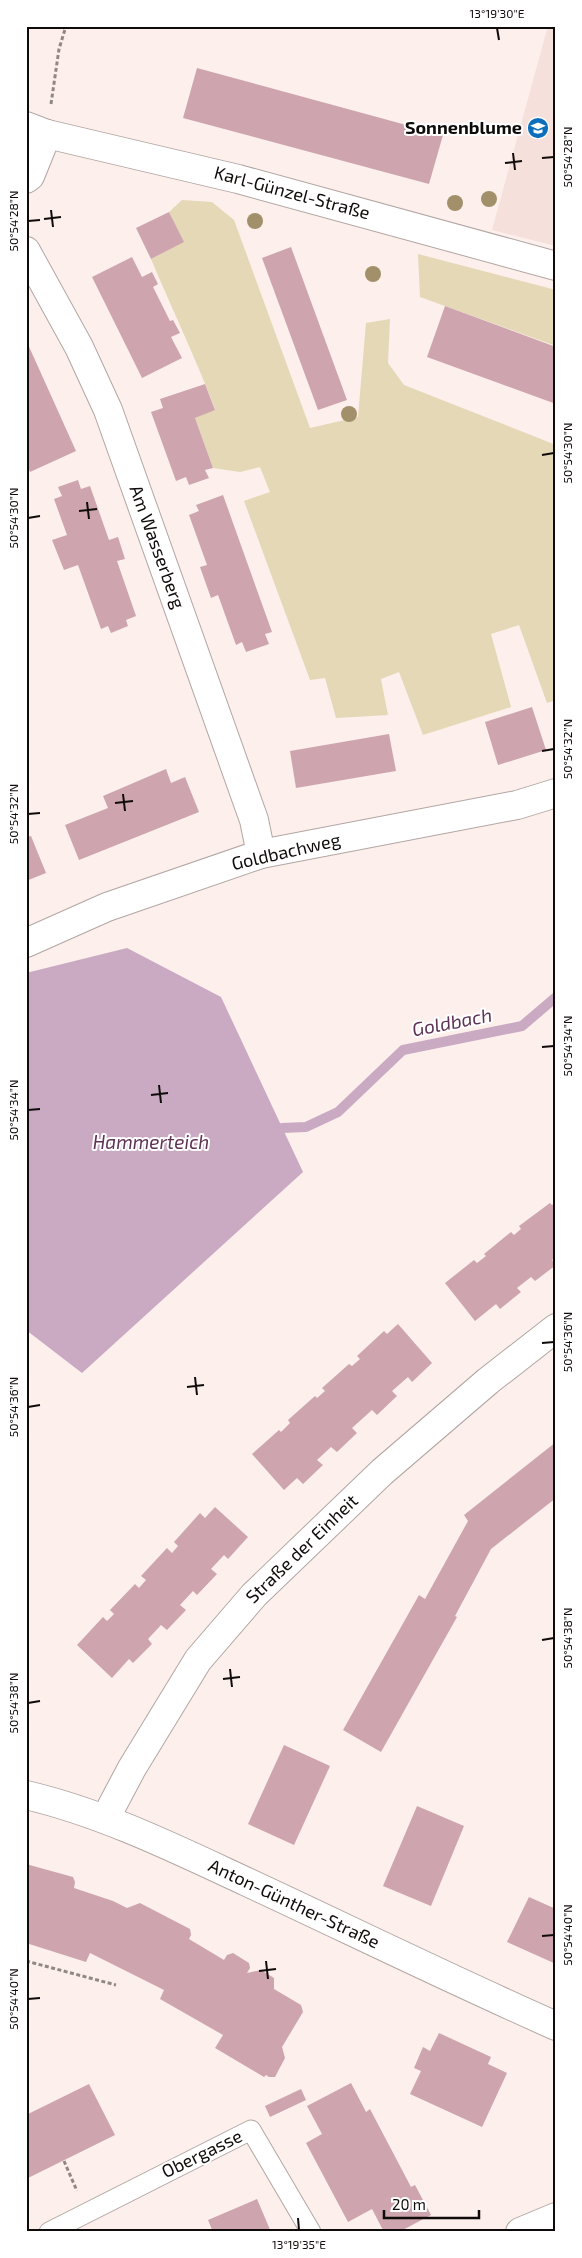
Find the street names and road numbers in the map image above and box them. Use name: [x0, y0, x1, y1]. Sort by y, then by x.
street label: Karl-Günzel-Straße: [212, 161, 373, 223]
street label: Am Wasserberg: [125, 482, 190, 611]
street label: Goldbachweg: [229, 828, 342, 874]
street label: Straße der Einheit: [241, 1489, 362, 1607]
street label: Anton-Günther-Straße: [205, 1854, 383, 1952]
street label: Obergasse: [158, 2124, 245, 2182]

